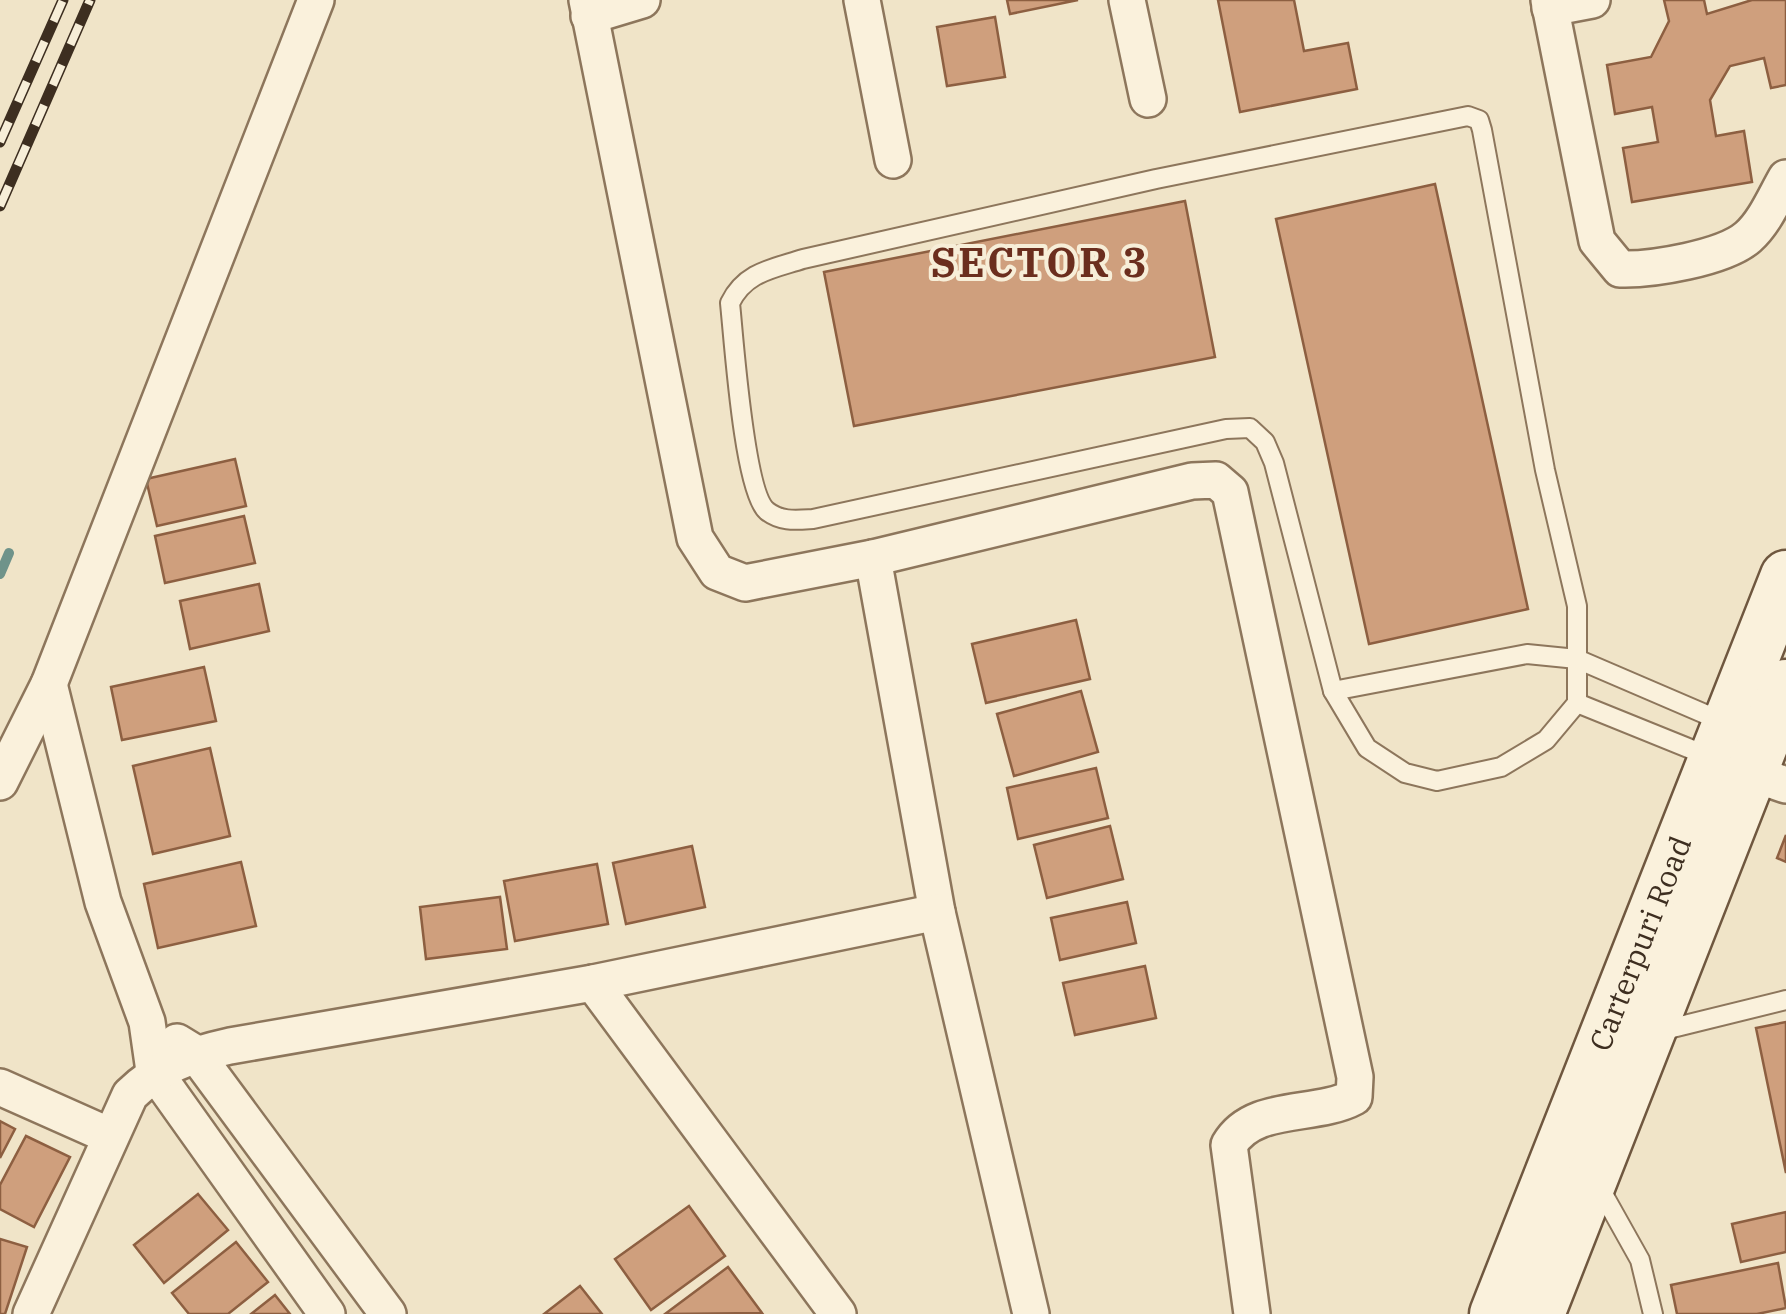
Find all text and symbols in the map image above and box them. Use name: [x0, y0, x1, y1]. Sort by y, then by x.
district label: SECTOR 3: [931, 236, 1149, 288]
street label: Carterpuri Road: [1580, 830, 1699, 1056]

